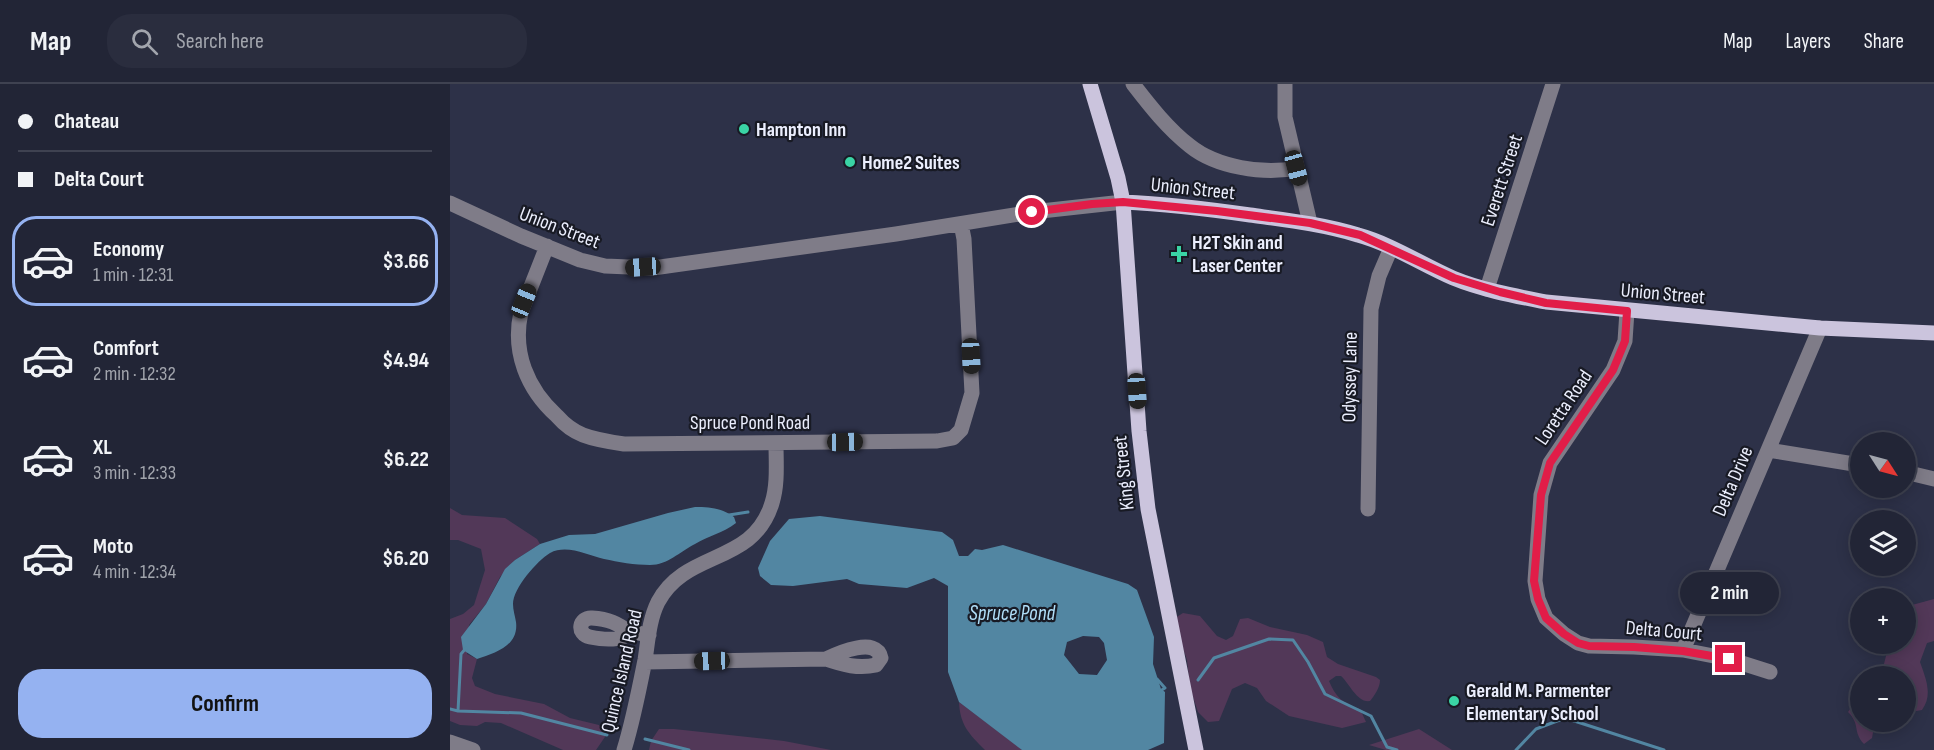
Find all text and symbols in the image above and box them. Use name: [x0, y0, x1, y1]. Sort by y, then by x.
search box: [107, 14, 527, 68]
text: Map: [30, 25, 71, 58]
icon: search: [128, 25, 161, 58]
text: Search here: [176, 28, 264, 55]
text: Map: [1723, 29, 1752, 54]
text: Layers: [1785, 29, 1831, 54]
text: Share: [1864, 29, 1904, 54]
text: Chateau: [54, 108, 119, 135]
place label: Hampton Inn: [756, 118, 846, 142]
marker: Hampton Inn: [737, 122, 751, 136]
street label: Everett Street: [1476, 132, 1528, 229]
car: [1283, 148, 1309, 188]
place label: Home2 Suites: [862, 151, 960, 175]
marker: Home2 Suites: [843, 155, 857, 169]
text: Delta Court: [54, 166, 144, 193]
street label: Union Street: [1150, 173, 1236, 205]
route start: [1018, 198, 1045, 225]
street label: Union Street: [516, 202, 603, 254]
place label: H2T Skin and Laser Center: [1192, 231, 1283, 278]
icon: car: [21, 234, 75, 288]
text: Economy: [93, 236, 164, 263]
marker: H2T Skin and Laser Center: [1170, 245, 1188, 263]
text: $3.66: [383, 248, 429, 275]
car: [624, 257, 662, 277]
text: 1 min · 12:31: [93, 263, 173, 287]
street label: Union Street: [1620, 278, 1706, 310]
car: [509, 281, 539, 321]
street label: Odyssey Lane: [1337, 332, 1363, 423]
icon: car: [21, 333, 75, 387]
text: Comfort: [93, 335, 159, 362]
car: [961, 338, 981, 374]
text: $4.94: [382, 347, 429, 374]
text: 2 min · 12:32: [93, 362, 176, 386]
street label: Loretta Road: [1530, 366, 1598, 450]
car: [1127, 372, 1147, 410]
street label: Spruce Pond Road: [690, 411, 810, 435]
icon: car: [21, 432, 75, 486]
north arrow: [1850, 432, 1916, 498]
map controls: [1850, 432, 1916, 732]
car: [827, 433, 863, 451]
text: XL: [93, 434, 112, 461]
street label: King Street: [1108, 434, 1140, 511]
street label: Delta Drive: [1708, 443, 1758, 520]
text: $6.22: [383, 446, 429, 473]
text: 3 min · 12:33: [93, 461, 176, 485]
button: layers: [1850, 510, 1916, 576]
icon: car: [21, 531, 75, 585]
text: Moto: [93, 533, 133, 560]
text: $6.20: [382, 545, 429, 572]
text: 4 min · 12:34: [93, 560, 176, 584]
callout: 2 min: [1680, 572, 1778, 614]
text: 2 min: [1710, 581, 1749, 605]
button: +: [1850, 588, 1916, 654]
water label: Spruce Pond: [969, 601, 1056, 626]
street label: Quince Island Road: [596, 607, 648, 735]
street label: Delta Court: [1625, 616, 1703, 646]
route end: [1715, 645, 1742, 672]
car: [694, 651, 730, 671]
button: −: [1850, 666, 1916, 732]
button: Confirm: [18, 669, 432, 738]
place label: Gerald M. Parmenter Elementary School: [1466, 679, 1611, 726]
marker: Gerald M. Parmenter Elementary School: [1447, 694, 1461, 708]

